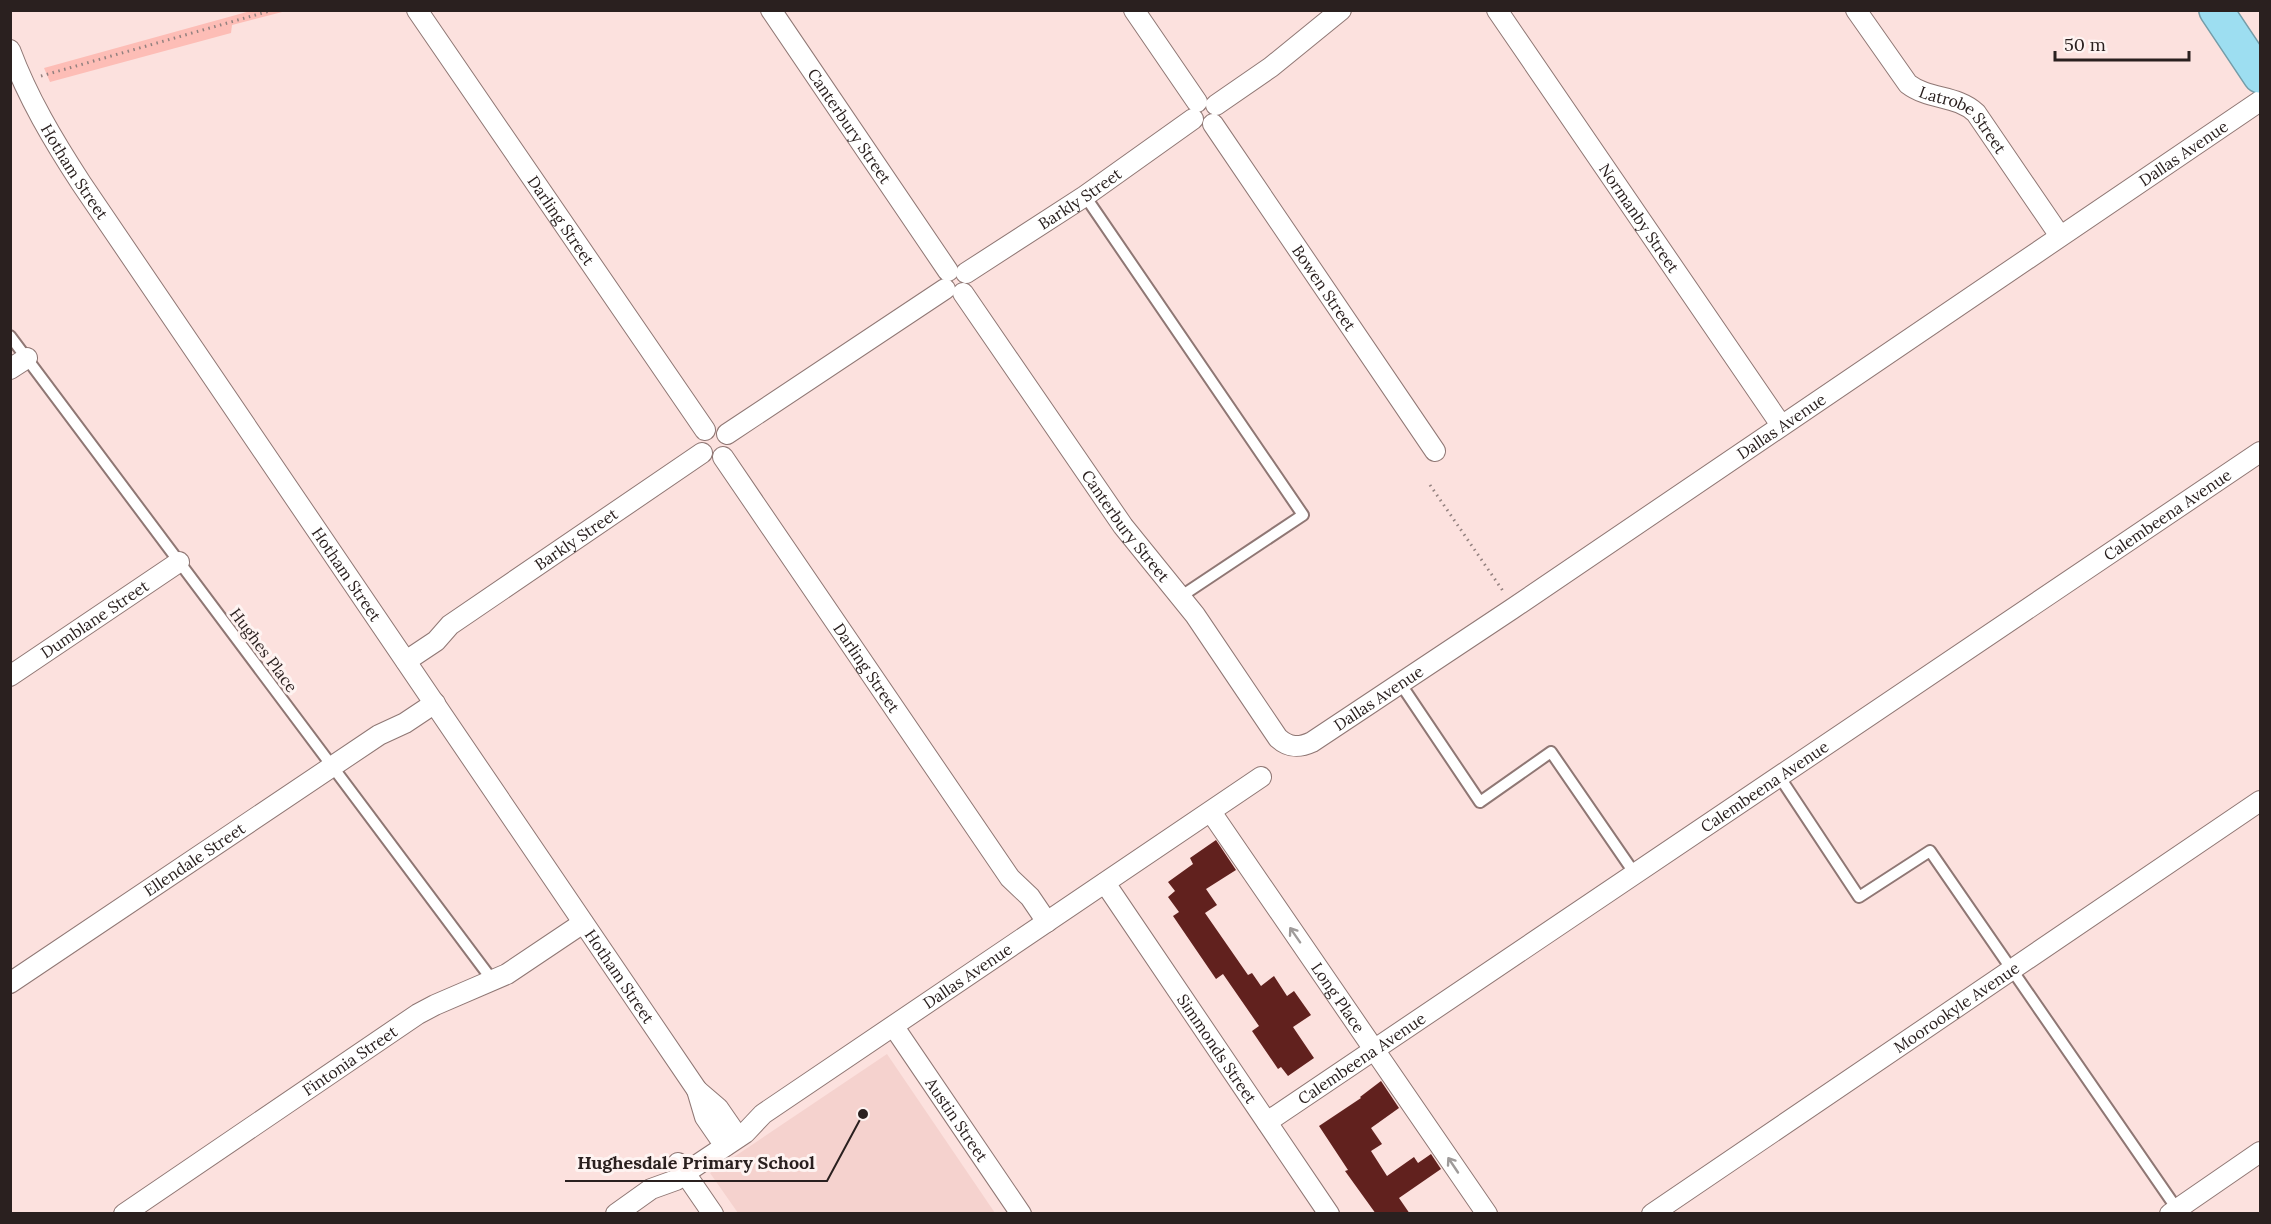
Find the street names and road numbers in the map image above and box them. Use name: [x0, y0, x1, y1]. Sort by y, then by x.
street label: Canterbury Street: [803, 64, 896, 188]
street label: Latrobe Street: [1916, 82, 2011, 158]
street label: Dallas Avenue: [2135, 116, 2232, 190]
street label: Hotham Street: [37, 120, 113, 224]
street label: Normanby Street: [1595, 160, 1684, 277]
street label: Barkly Street: [1034, 163, 1126, 234]
street label: Darling Street: [524, 172, 599, 270]
street label: Bowen Street: [1288, 241, 1361, 335]
street label: Dallas Avenue: [1733, 389, 1830, 463]
street label: Calembeena Avenue: [2099, 464, 2235, 565]
street label: Canterbury Street: [1077, 466, 1175, 586]
street label: Barkly Street: [531, 503, 622, 574]
street label: Hotham Street: [308, 523, 386, 626]
street label: Dumblane Street: [37, 575, 153, 662]
street label: Hughes Place: [226, 604, 302, 696]
street label: Darling Street: [829, 619, 905, 717]
street label: Dallas Avenue: [1330, 661, 1427, 735]
street label: Calembeena Avenue: [1697, 736, 1832, 837]
street label: Ellendale Street: [140, 818, 249, 900]
street label: Hotham Street: [581, 925, 659, 1028]
street label: Dallas Avenue: [919, 938, 1016, 1013]
street label: Moorookyle Avenue: [1890, 957, 2023, 1057]
street label: Long Place: [1307, 959, 1370, 1037]
street label: Simmonds Street: [1173, 990, 1262, 1108]
street label: Calembeena Avenue: [1294, 1008, 1430, 1108]
street label: Fintonia Street: [298, 1021, 402, 1100]
street label: Austin Street: [921, 1073, 993, 1166]

